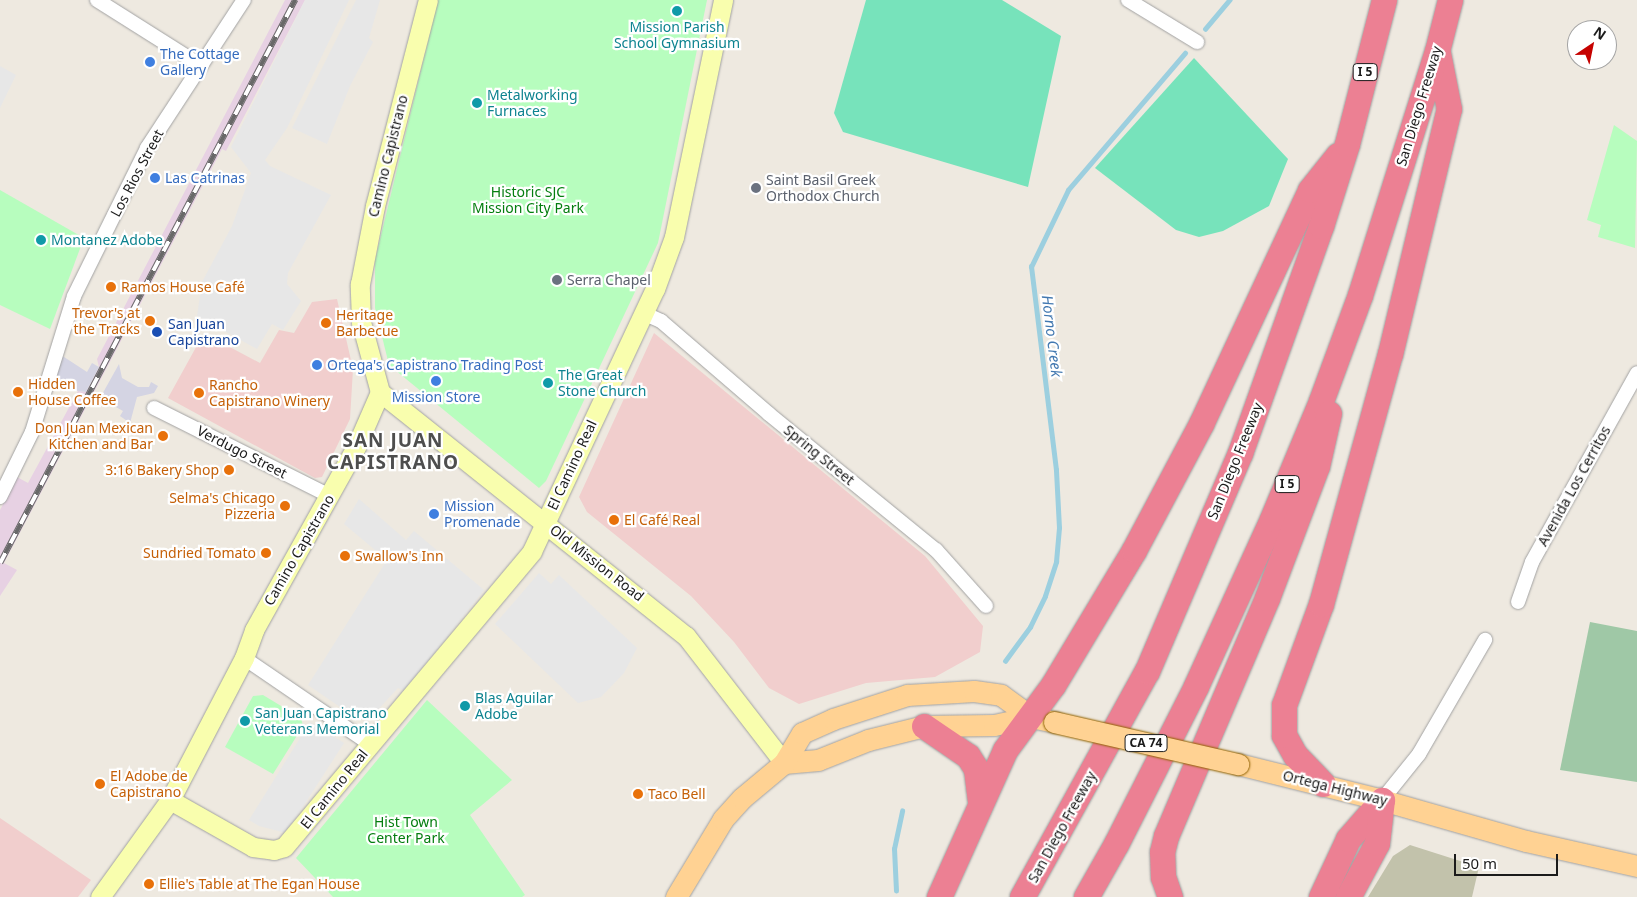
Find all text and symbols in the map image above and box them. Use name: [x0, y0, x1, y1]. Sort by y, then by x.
marker: Mission Parish School Gymnasium: [671, 5, 683, 17]
place label: Mission Parish School Gymnasium: [614, 19, 740, 52]
north arrow: [1567, 20, 1617, 70]
text: N: [1590, 22, 1610, 44]
street label: San Diego Freeway: [1393, 44, 1445, 168]
place label: The Cottage Gallery: [160, 46, 240, 78]
marker: The Cottage Gallery: [144, 56, 156, 68]
road number: I 5: [1352, 62, 1378, 82]
place label: Metalworking Furnaces: [487, 87, 578, 120]
street label: Camino Capistrano: [365, 93, 411, 219]
marker: Metalworking Furnaces: [471, 97, 483, 109]
street label: Los Rios Street: [107, 127, 167, 219]
place label: Las Catrinas: [165, 170, 245, 186]
marker: Las Catrinas: [149, 172, 161, 184]
place label: Saint Basil Greek Orthodox Church: [766, 172, 880, 204]
marker: Saint Basil Greek Orthodox Church: [750, 182, 762, 194]
park label: Historic SJC Mission City Park: [472, 184, 584, 216]
place label: Montanez Adobe: [51, 232, 163, 248]
marker: Montanez Adobe: [35, 234, 47, 246]
place label: Serra Chapel: [567, 272, 651, 288]
marker: Serra Chapel: [551, 274, 563, 286]
place label: Ramos House Café: [121, 279, 245, 295]
marker: Ramos House Café: [105, 281, 117, 293]
water label: Horno Creek: [1038, 294, 1066, 378]
place label: Trevor's at the Tracks: [72, 305, 140, 338]
place label: Heritage Barbecue: [336, 307, 399, 340]
marker: Trevor's at the Tracks: [144, 315, 156, 327]
place label: San Juan Capistrano: [168, 316, 239, 348]
marker: Heritage Barbecue: [320, 317, 332, 329]
marker: San Juan Capistrano: [150, 325, 164, 339]
place label: Ortega's Capistrano Trading Post: [327, 357, 543, 373]
marker: Ortega's Capistrano Trading Post: [311, 359, 323, 371]
place label: The Great Stone Church: [558, 367, 646, 400]
marker: Mission Store: [430, 375, 442, 387]
place label: Hidden House Coffee: [28, 376, 116, 408]
place label: Rancho Capistrano Winery: [209, 377, 330, 410]
marker: The Great Stone Church: [542, 377, 554, 389]
marker: Hidden House Coffee: [12, 386, 24, 398]
marker: Rancho Capistrano Winery: [193, 387, 205, 399]
place label: Mission Store: [392, 389, 480, 405]
street label: San Diego Freeway: [1204, 400, 1266, 522]
street label: El Camino Real: [544, 417, 600, 513]
place label: Don Juan Mexican Kitchen and Bar: [35, 420, 153, 452]
street label: Verdugo Street: [194, 422, 290, 482]
street label: Spring Street: [780, 422, 858, 488]
street label: Avenida Los Cerritos: [1534, 423, 1614, 549]
marker: Don Juan Mexican Kitchen and Bar: [157, 430, 169, 442]
district label: SAN JUAN CAPISTRANO: [326, 430, 460, 474]
place label: 3:16 Bakery Shop: [105, 462, 219, 478]
marker: 3:16 Bakery Shop: [223, 464, 235, 476]
road number: I 5: [1274, 474, 1300, 494]
place label: Selma's Chicago Pizzeria: [169, 490, 275, 522]
street label: Camino Capistrano: [260, 492, 338, 608]
place label: Mission Promenade: [444, 498, 520, 530]
marker: Selma's Chicago Pizzeria: [279, 500, 291, 512]
marker: Mission Promenade: [428, 508, 440, 520]
place label: El Café Real: [624, 512, 700, 528]
marker: El Café Real: [608, 514, 620, 526]
street label: Old Mission Road: [547, 521, 647, 605]
place label: Sundried Tomato: [143, 545, 256, 561]
marker: Sundried Tomato: [260, 547, 272, 559]
place label: Swallow's Inn: [355, 548, 444, 564]
marker: Swallow's Inn: [339, 550, 351, 562]
place label: Blas Aguilar Adobe: [475, 690, 553, 722]
marker: Blas Aguilar Adobe: [459, 700, 471, 712]
place label: San Juan Capistrano Veterans Memorial: [255, 705, 387, 738]
marker: San Juan Capistrano Veterans Memorial: [239, 715, 251, 727]
road number: CA 74: [1124, 734, 1168, 752]
street label: El Camino Real: [297, 746, 371, 832]
street label: Ortega Highway: [1281, 767, 1389, 809]
place label: El Adobe de Capistrano: [110, 768, 188, 800]
street label: San Diego Freeway: [1024, 768, 1100, 886]
marker: El Adobe de Capistrano: [94, 778, 106, 790]
place label: Taco Bell: [648, 786, 706, 802]
marker: Taco Bell: [632, 788, 644, 800]
park label: Hist Town Center Park: [367, 814, 445, 846]
scale bar: [1457, 844, 1561, 876]
text: 50 m: [1462, 853, 1497, 873]
place label: Ellie's Table at The Egan House: [159, 876, 360, 892]
marker: Ellie's Table at The Egan House: [143, 878, 155, 890]

